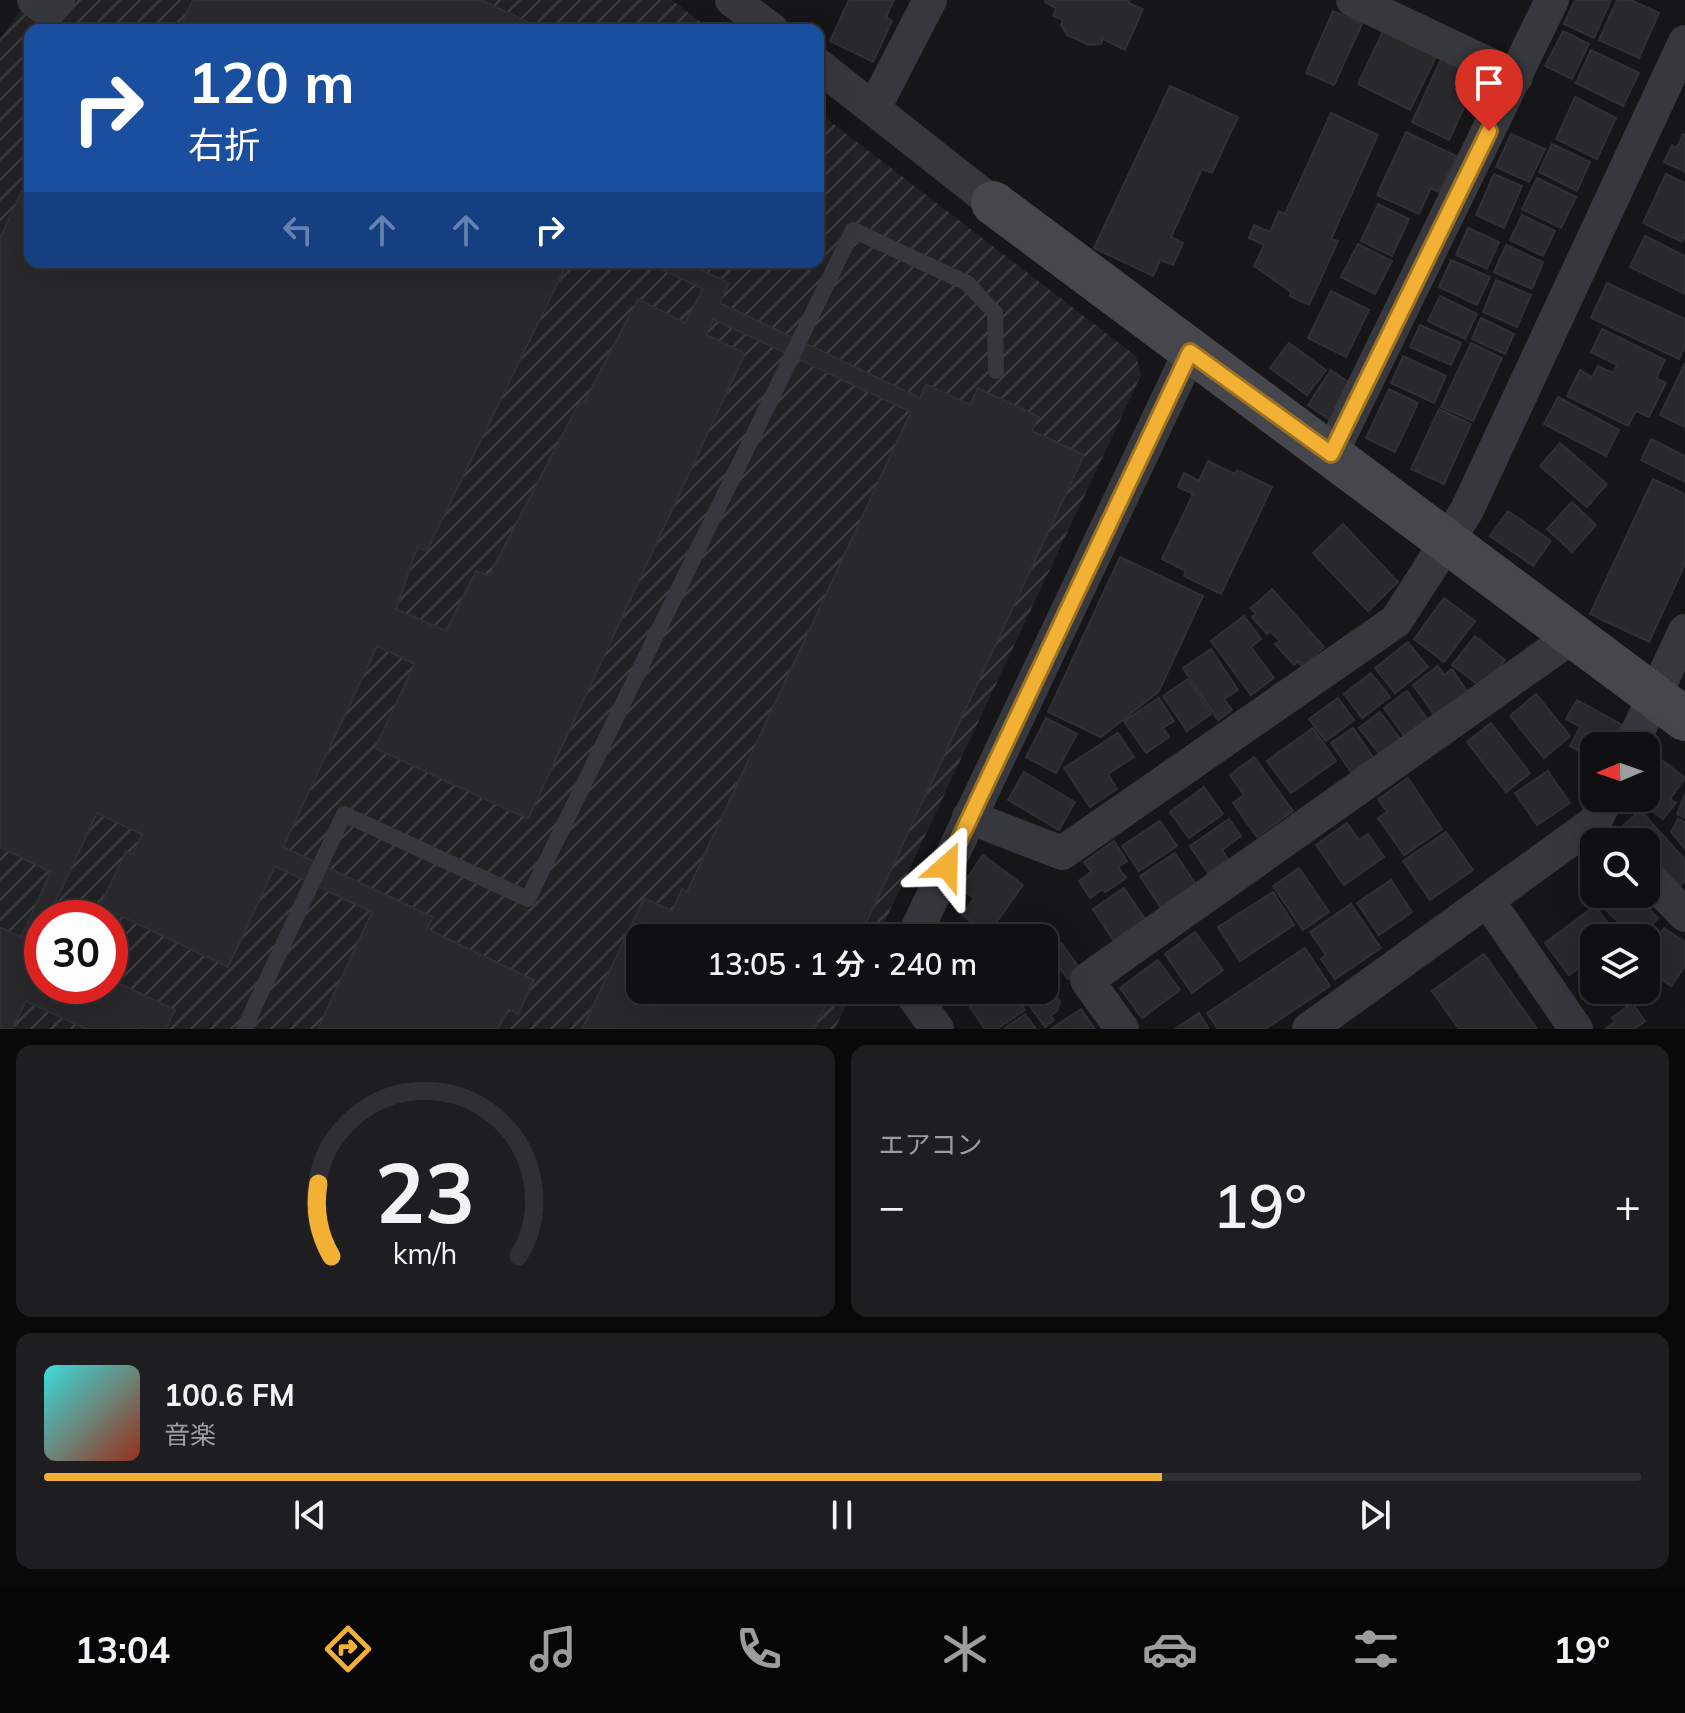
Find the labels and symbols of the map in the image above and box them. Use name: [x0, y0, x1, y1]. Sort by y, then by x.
pin: [1455, 49, 1523, 131]
north arrow: [1580, 732, 1660, 812]
position arrow: [905, 824, 989, 908]
speed limit sign: 30: [24, 900, 128, 1004]

